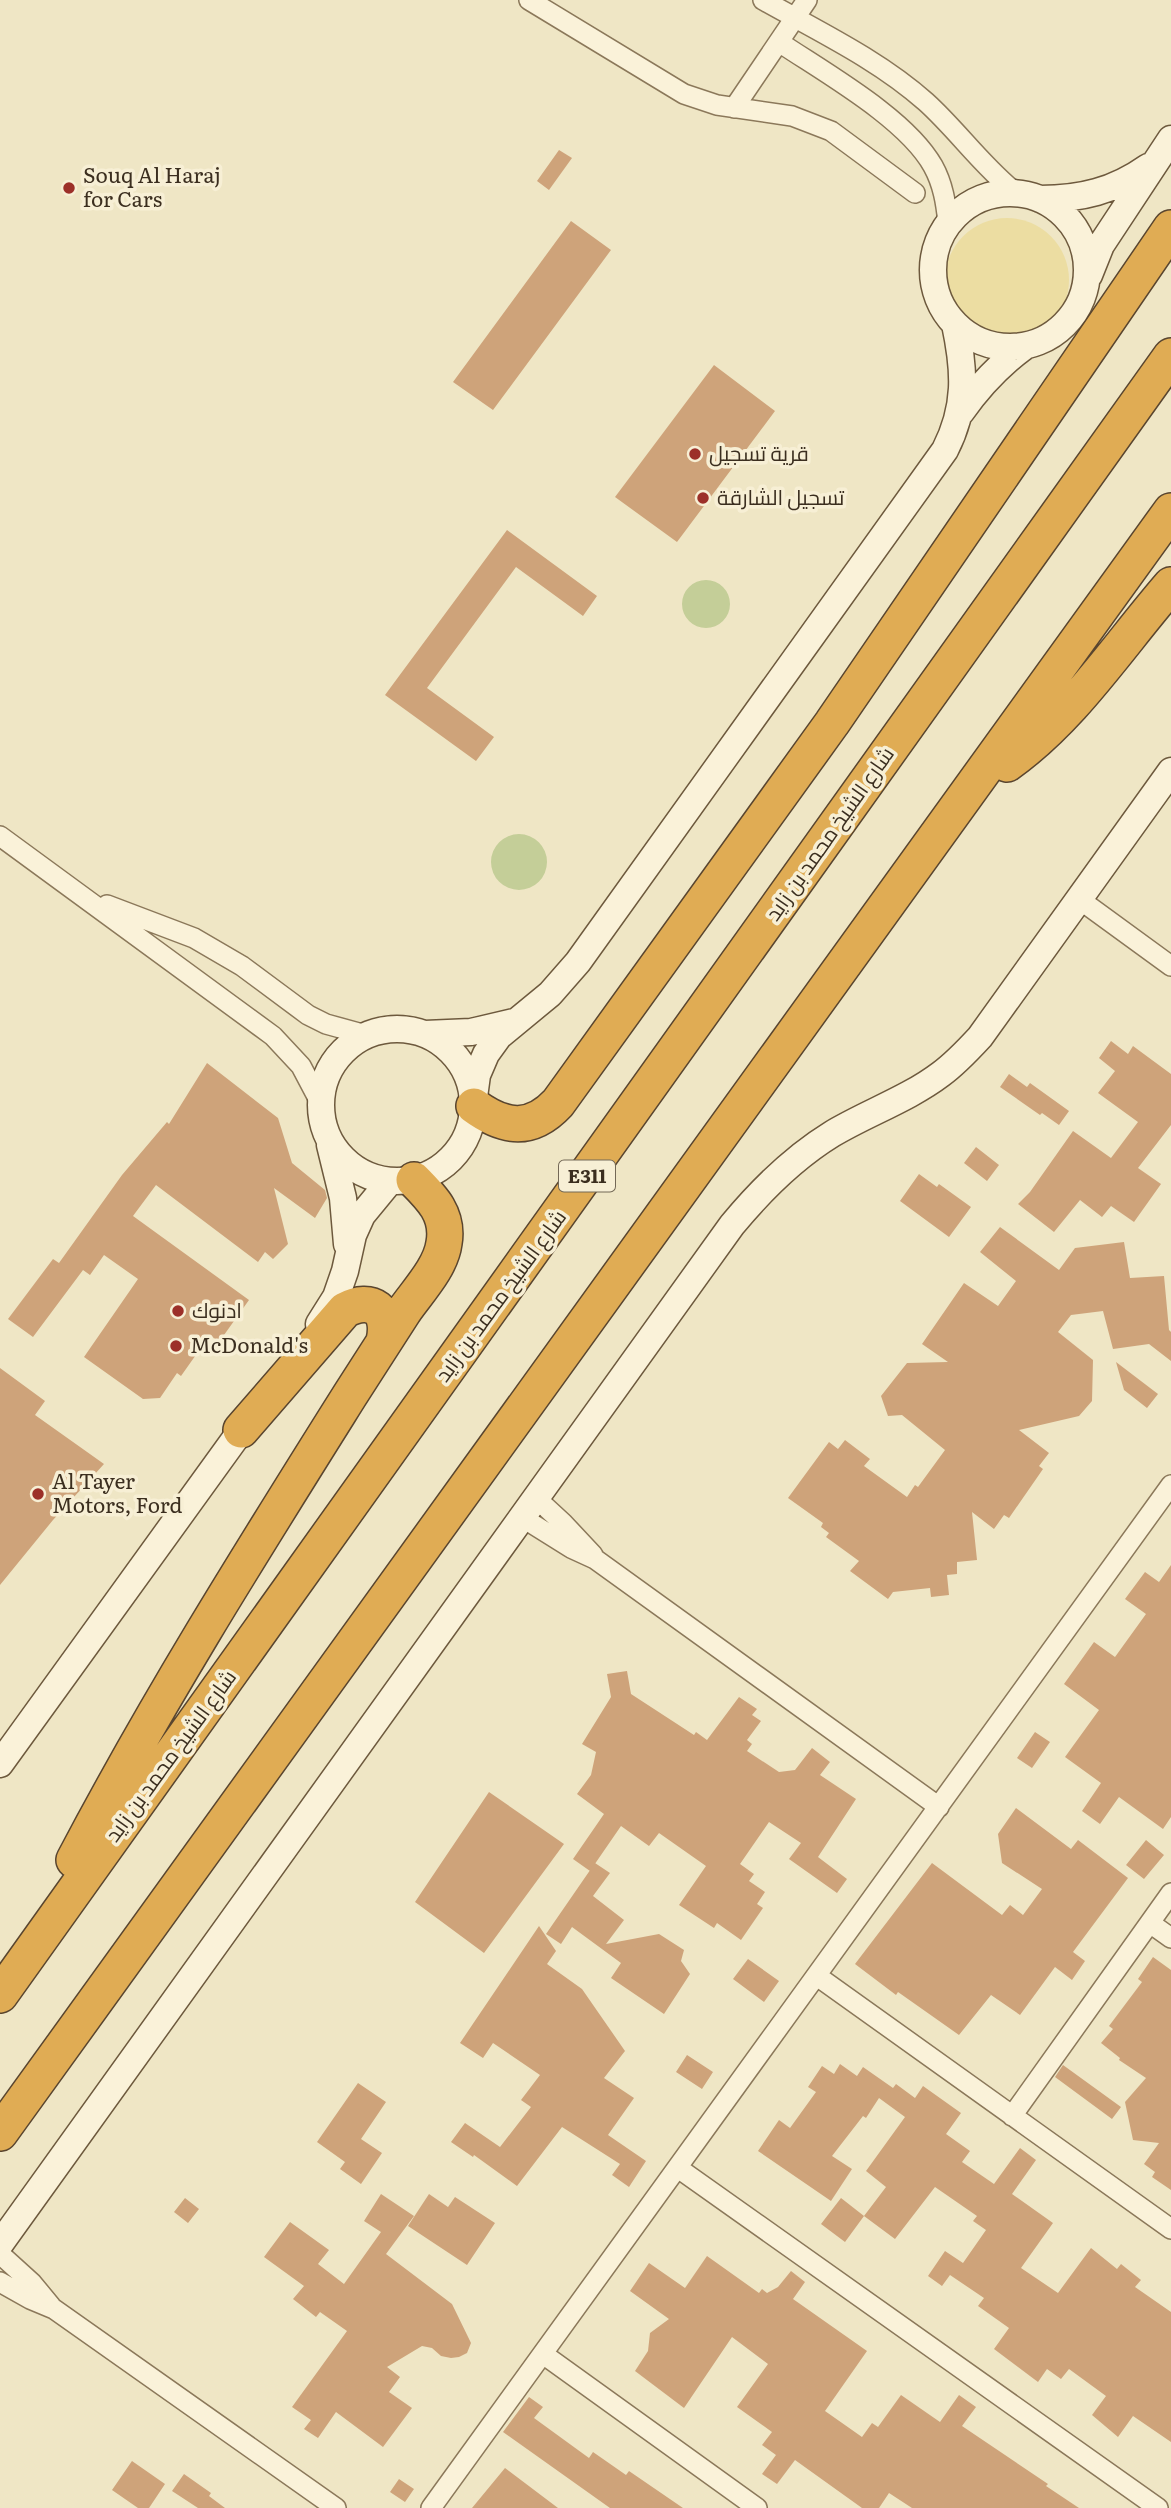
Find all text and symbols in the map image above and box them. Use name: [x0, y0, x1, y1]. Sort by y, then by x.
place label: Souq Al Haraj for Cars: [83, 158, 221, 213]
marker: Souq Al Haraj for Cars: [61, 180, 77, 196]
place label: قرية تسجيل: [709, 436, 809, 467]
marker: قرية تسجيل: [687, 446, 703, 462]
place label: تسجيل الشارقة: [717, 480, 845, 511]
marker: تسجيل الشارقة: [695, 490, 711, 506]
street label: شارع الشيخ محمد بن زايد: [756, 739, 901, 926]
road number: E311: [559, 1160, 615, 1192]
street label: شارع الشيخ محمد بن زايد: [426, 1202, 573, 1388]
place label: ادنوك: [192, 1293, 242, 1324]
marker: ادنوك: [170, 1303, 186, 1319]
place label: McDonald's: [190, 1328, 308, 1359]
marker: McDonald's: [168, 1338, 184, 1354]
place label: Al Tayer Motors, Ford: [52, 1464, 183, 1519]
marker: Al Tayer Motors, Ford: [30, 1486, 46, 1502]
street label: شارع الشيخ محمد بن زايد: [96, 1662, 243, 1848]

